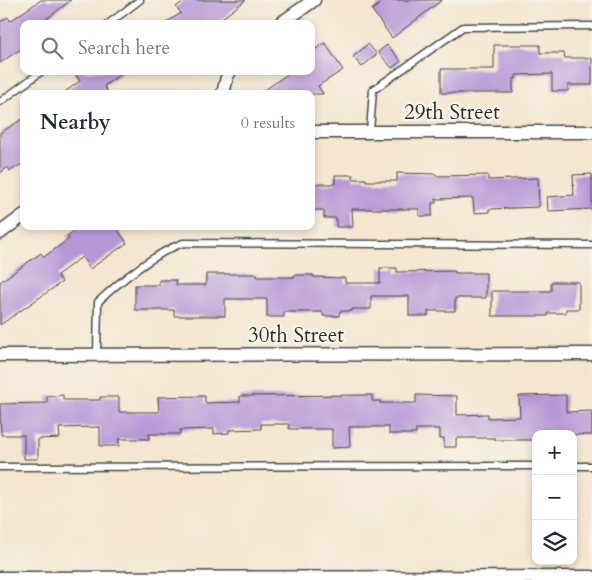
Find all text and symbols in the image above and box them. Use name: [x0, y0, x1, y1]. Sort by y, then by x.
search box: [20, 20, 315, 75]
icon: search: [38, 34, 66, 62]
text: Search here: [78, 35, 170, 61]
street label: 29th Street: [404, 98, 500, 127]
text: Nearby: [40, 108, 111, 137]
text: 0 results: [241, 112, 295, 134]
street label: 30th Street: [248, 321, 344, 350]
map controls: [532, 430, 577, 565]
button: +: [532, 430, 577, 475]
button: −: [532, 475, 577, 520]
button: layers: [532, 520, 577, 565]

